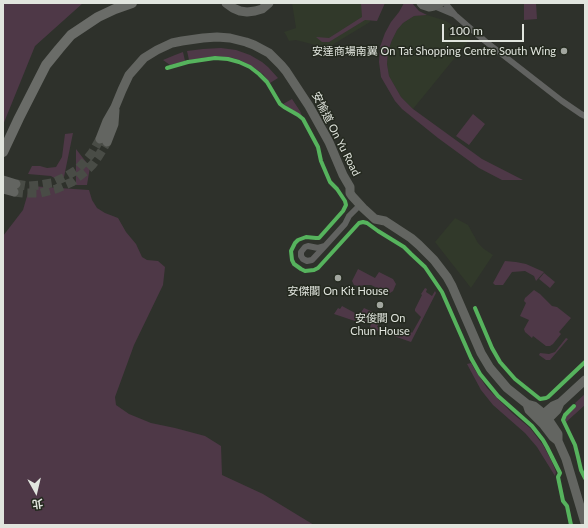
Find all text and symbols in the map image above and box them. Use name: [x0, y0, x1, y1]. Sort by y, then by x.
scale bar: [444, 16, 526, 42]
text: 100 m: [449, 23, 483, 38]
place label: 安達商場南翼 On Tat Shopping Centre South Wing: [312, 44, 556, 58]
marker: 安達商場南翼 On Tat Shopping Centre South Wing: [559, 46, 569, 56]
street label: 安愉道 On Yu Road: [309, 90, 363, 178]
marker: 安傑閣 On Kit House: [333, 273, 343, 283]
place label: 安傑閣 On Kit House: [287, 284, 389, 298]
marker: 安俊閣 On Chun House: [375, 300, 385, 310]
place label: 安俊閣 On Chun House: [350, 311, 410, 337]
north arrow: [16, 472, 56, 512]
text: 北: [31, 497, 44, 512]

